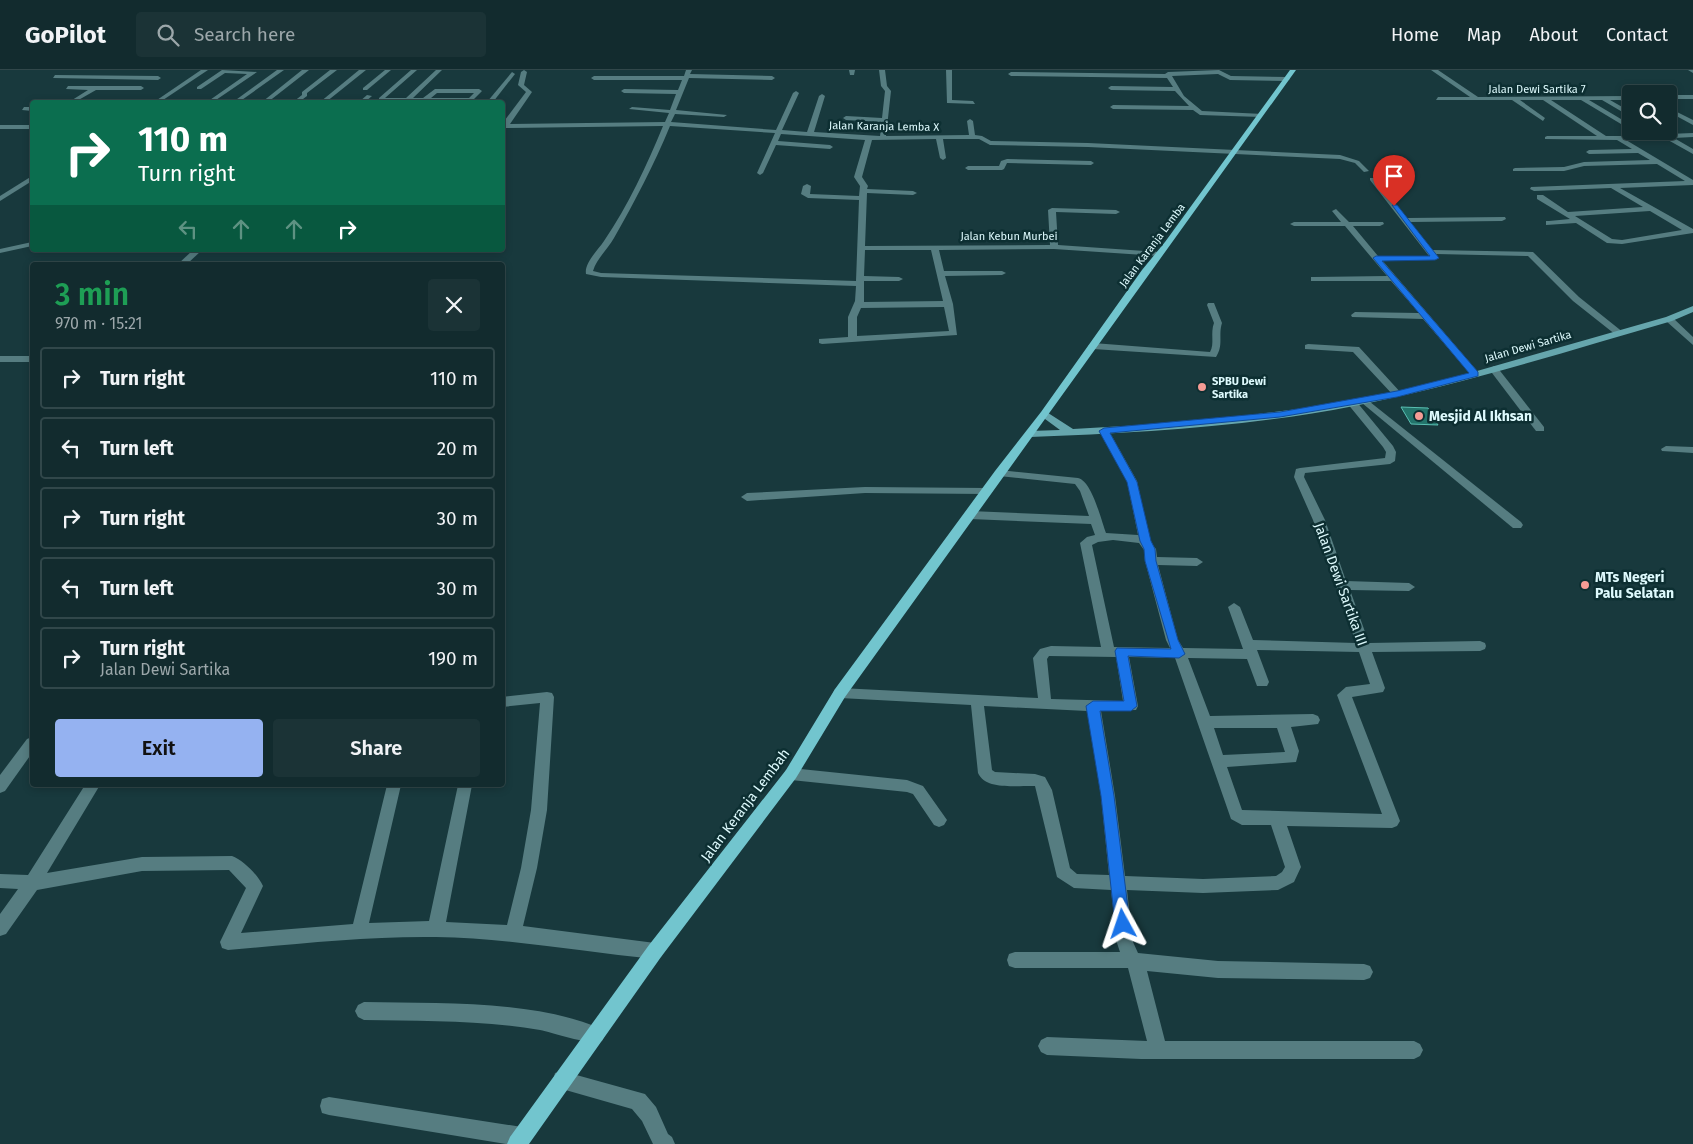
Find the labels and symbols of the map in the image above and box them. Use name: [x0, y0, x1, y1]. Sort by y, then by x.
street label: Jalan Dewi Sartika 7: [1488, 83, 1586, 96]
street label: Jalan Karanja Lemba X: [829, 119, 939, 134]
pin: [1373, 155, 1415, 206]
street label: Jalan Karanja Lemba: [1117, 201, 1188, 290]
street label: Jalan Kebun Murbei: [960, 230, 1058, 243]
street label: Jalan Dewi Sartika: [1483, 328, 1573, 365]
place label: SPBU Dewi Sartika: [1212, 375, 1266, 401]
marker: SPBU Dewi Sartika: [1196, 381, 1208, 393]
place label: Mesjid Al Ikhsan: [1429, 408, 1532, 425]
marker: Mesjid Al Ikhsan: [1413, 410, 1425, 422]
street label: Jalan Dewi Sartika III: [1310, 520, 1371, 648]
place label: MTs Negeri Palu Selatan: [1595, 569, 1674, 602]
marker: MTs Negeri Palu Selatan: [1579, 579, 1591, 591]
street label: Jalan Keranja Lembah: [697, 745, 793, 865]
position arrow: [1096, 897, 1148, 949]

